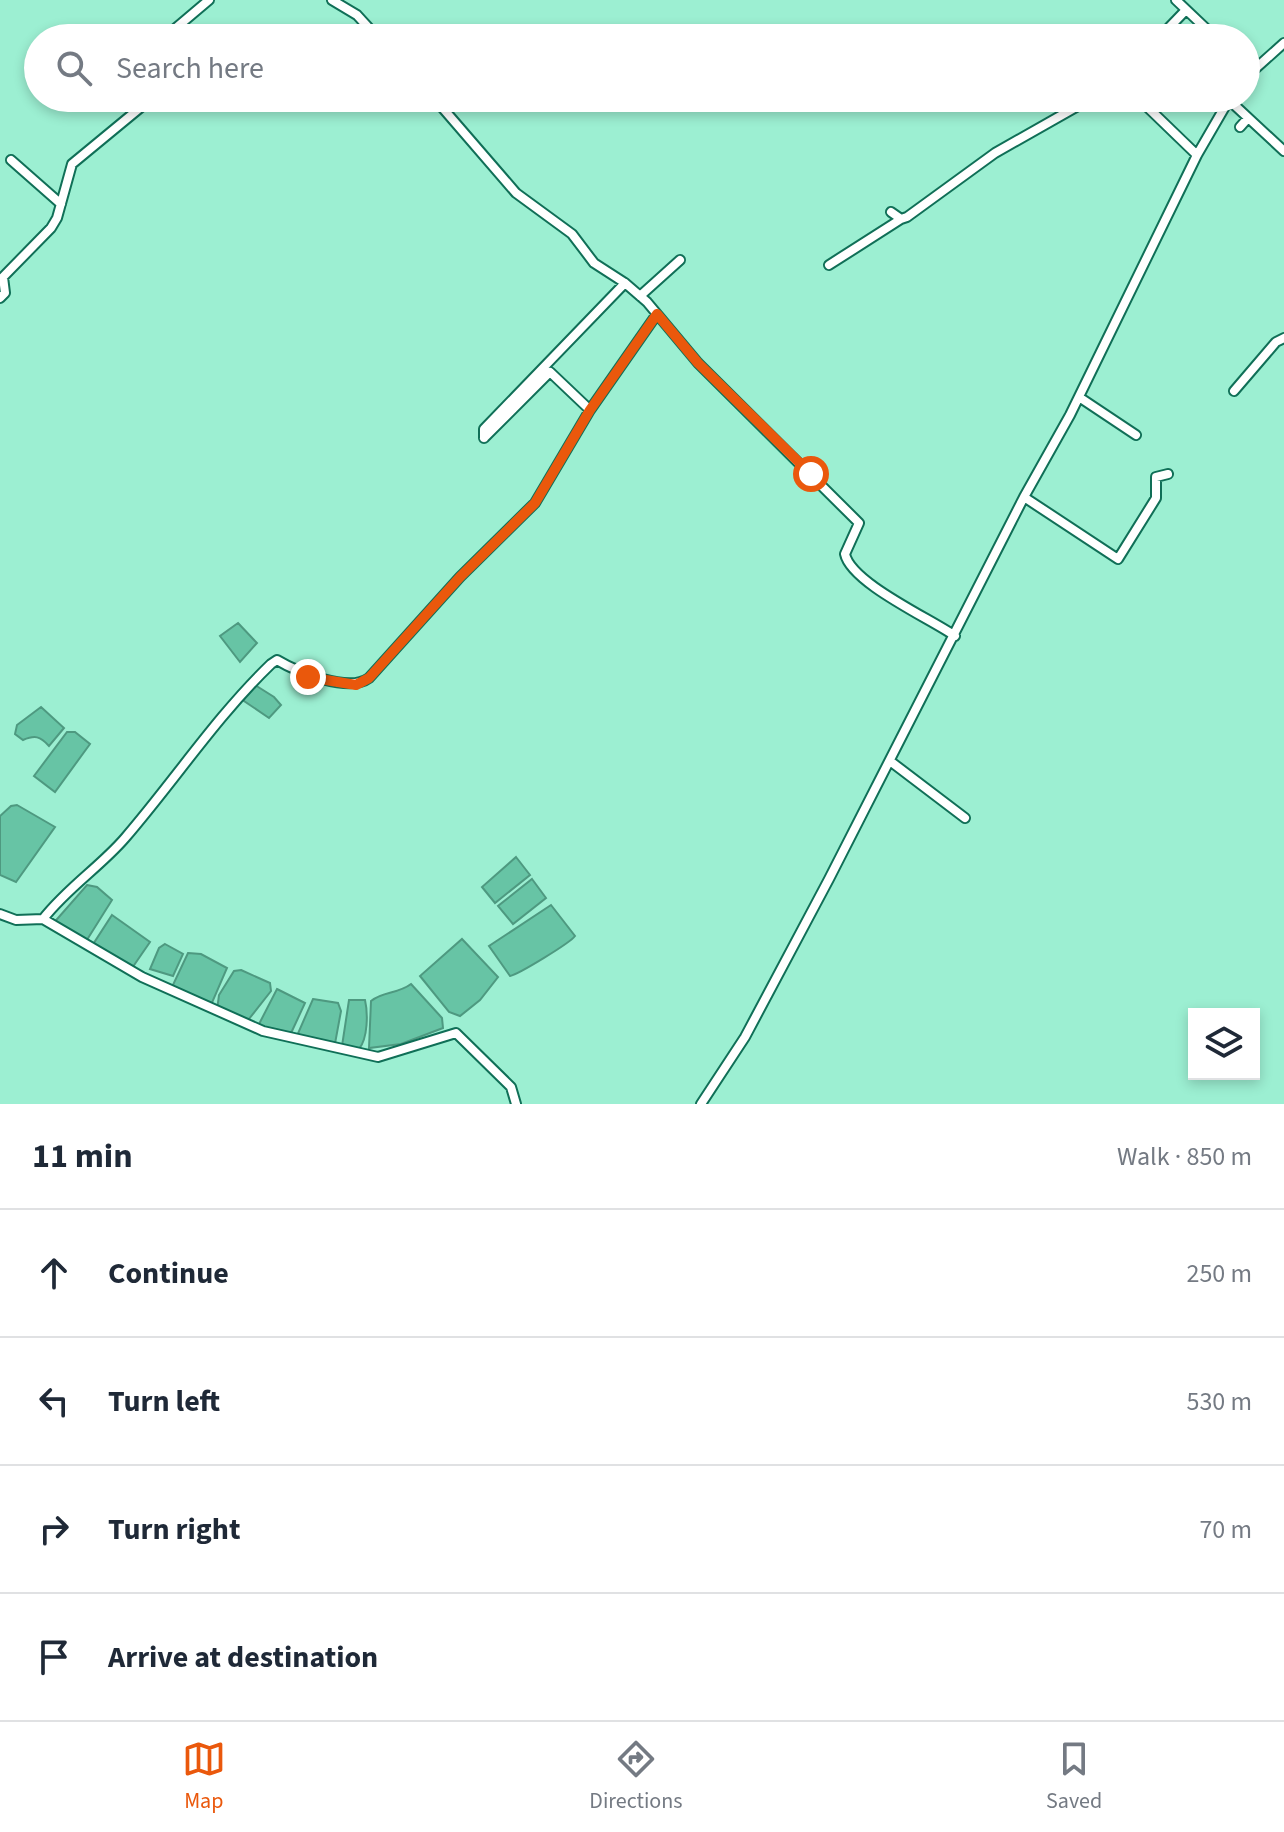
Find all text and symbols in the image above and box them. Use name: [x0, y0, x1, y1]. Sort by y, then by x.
search box: [24, 24, 1260, 112]
icon: search: [52, 46, 96, 90]
text: Search here: [116, 47, 264, 90]
route start: [793, 456, 829, 492]
route end: [290, 659, 326, 695]
map controls: [1188, 1008, 1260, 1080]
button: layers: [1188, 1008, 1260, 1080]
text: 11 min: [32, 1132, 133, 1181]
text: Walk · 850 m: [1117, 1138, 1252, 1175]
icon: ahead: [32, 1251, 76, 1295]
text: Continue: [108, 1252, 229, 1295]
text: 250 m: [1186, 1255, 1252, 1292]
icon: left: [32, 1379, 76, 1423]
text: Turn left: [108, 1380, 220, 1423]
text: 530 m: [1186, 1383, 1252, 1420]
icon: right: [32, 1507, 76, 1551]
text: Turn right: [108, 1508, 240, 1551]
text: 70 m: [1199, 1511, 1252, 1548]
icon: arrive: [32, 1635, 76, 1679]
text: Arrive at destination: [108, 1636, 378, 1679]
tab: Map: [182, 1737, 226, 1817]
tab: Directions: [589, 1737, 682, 1817]
tab: Saved: [1046, 1737, 1102, 1817]

